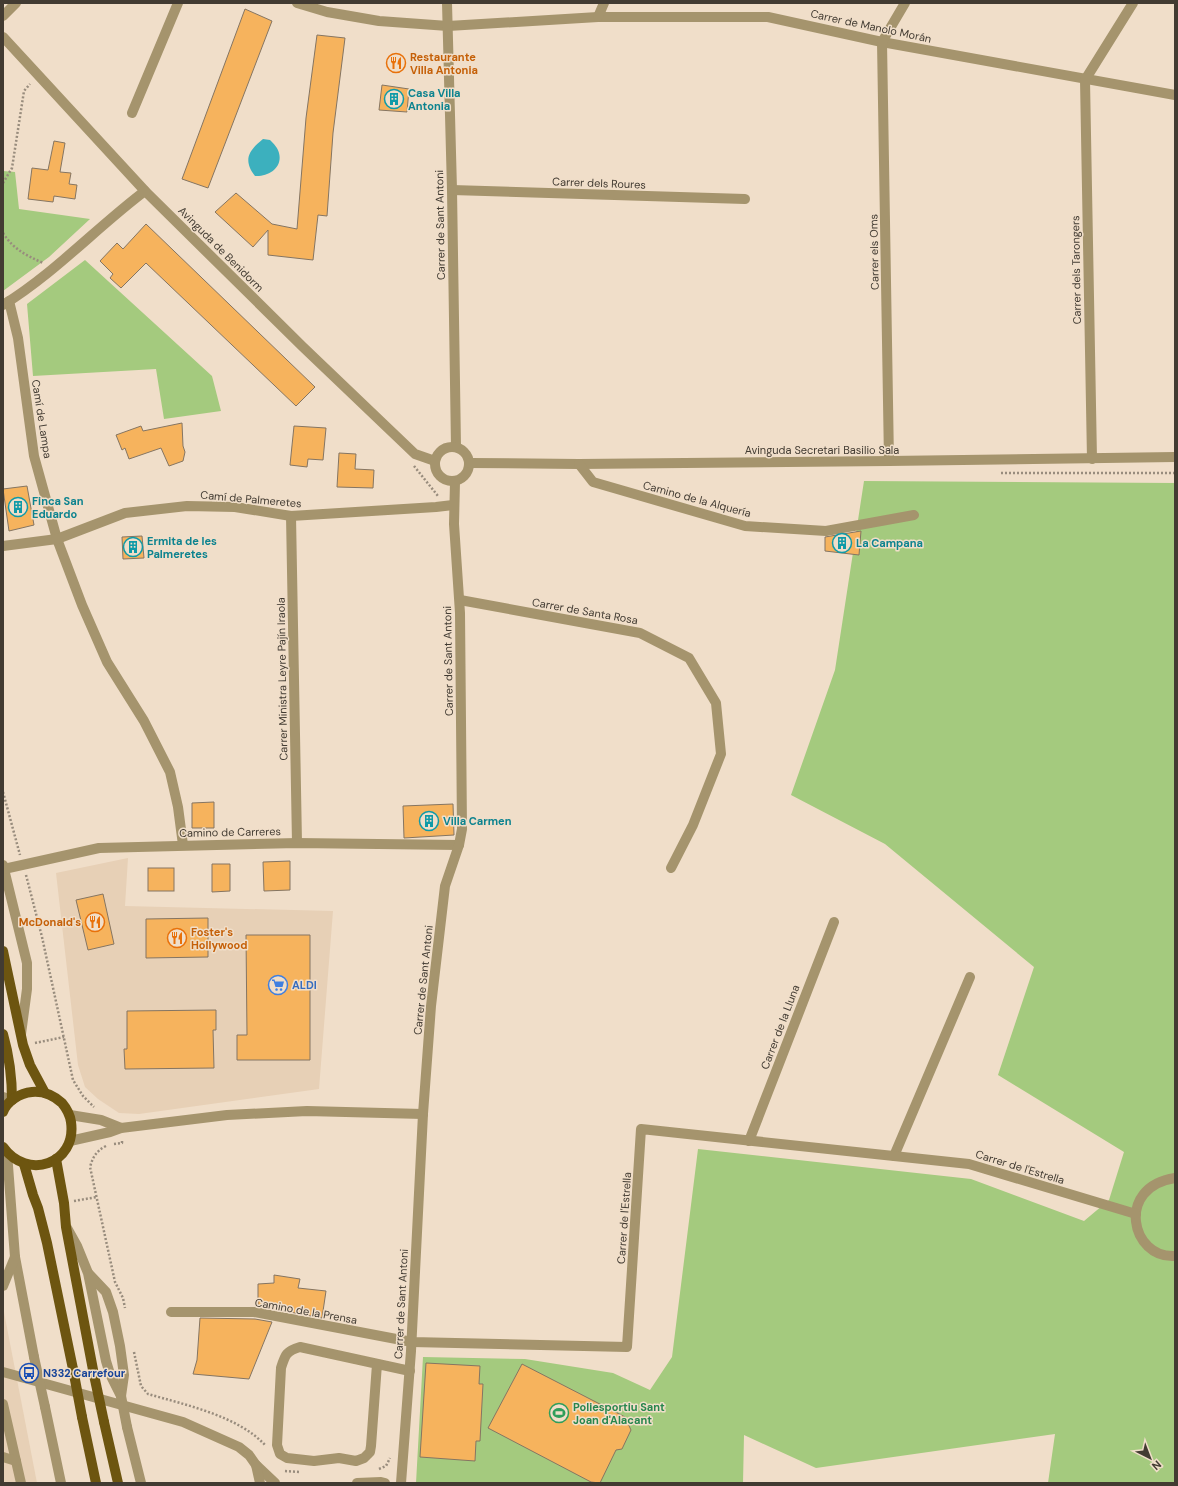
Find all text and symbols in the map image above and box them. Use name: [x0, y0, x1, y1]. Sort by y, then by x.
street label: Carrer de Manolo Morán: [809, 6, 933, 46]
place label: Restaurante Villa Antonia: [410, 50, 478, 77]
restaurant icon: Restaurante Villa Antonia: [385, 52, 407, 74]
place label: Casa Villa Antonia: [408, 86, 461, 113]
building icon: Casa Villa Antonia: [383, 88, 405, 110]
street label: Carrer de Sant Antoni: [432, 170, 448, 280]
street label: Carrer dels Roures: [552, 174, 646, 192]
street label: Avinguda de Benidorm: [175, 203, 267, 295]
street label: Carrer els Oms: [866, 214, 882, 290]
street label: Carrer dels Tarongers: [1068, 215, 1084, 325]
street label: Camí de Lampa: [29, 379, 55, 459]
street label: Avinguda Secretari Basilio Sala: [745, 443, 899, 457]
street label: Camino de la Alquería: [641, 478, 753, 520]
street label: Camí de Palmeretes: [200, 488, 302, 510]
place label: Finca San Eduardo: [32, 494, 84, 521]
building icon: Finca San Eduardo: [7, 496, 29, 518]
building icon: La Campana: [831, 532, 853, 554]
place label: Ermita de les Palmeretes: [147, 534, 217, 561]
building icon: Ermita de les Palmeretes: [122, 536, 144, 558]
place label: La Campana: [856, 536, 923, 550]
street label: Carrer de Santa Rosa: [531, 595, 639, 627]
street label: Carrer Ministra Leyre Pajín Iraola: [274, 597, 290, 761]
street label: Carrer de Sant Antoni: [440, 606, 456, 716]
building icon: Villa Carmen: [418, 810, 440, 832]
place label: Villa Carmen: [443, 814, 512, 828]
street label: Camino de Carreres: [179, 824, 281, 840]
restaurant icon: McDonald's: [84, 911, 106, 933]
place label: McDonald's: [19, 915, 81, 929]
street label: Carrer de Sant Antoni: [410, 924, 436, 1036]
place label: Foster's Hollywood: [191, 925, 248, 952]
restaurant icon: Foster's Hollywood: [166, 927, 188, 949]
supermarket icon: ALDI: [267, 974, 289, 996]
place label: ALDI: [292, 978, 317, 992]
street label: Carrer de la Lluna: [757, 983, 803, 1071]
street label: Carrer de l'Estrella: [974, 1147, 1066, 1187]
street label: Carrer de l'Estrella: [614, 1172, 634, 1264]
street label: Carrer de Sant Antoni: [391, 1249, 411, 1359]
street label: Camino de la Prensa: [254, 1295, 358, 1327]
bus stop icon: N332 Carrefour: [18, 1362, 40, 1384]
place label: N332 Carrefour: [43, 1366, 126, 1380]
place label: Poliesportiu Sant Joan d'Alacant: [573, 1400, 665, 1427]
sports icon: Poliesportiu Sant Joan d'Alacant: [548, 1402, 570, 1424]
north arrow: [1130, 1438, 1170, 1478]
text: N: [1149, 1458, 1164, 1473]

